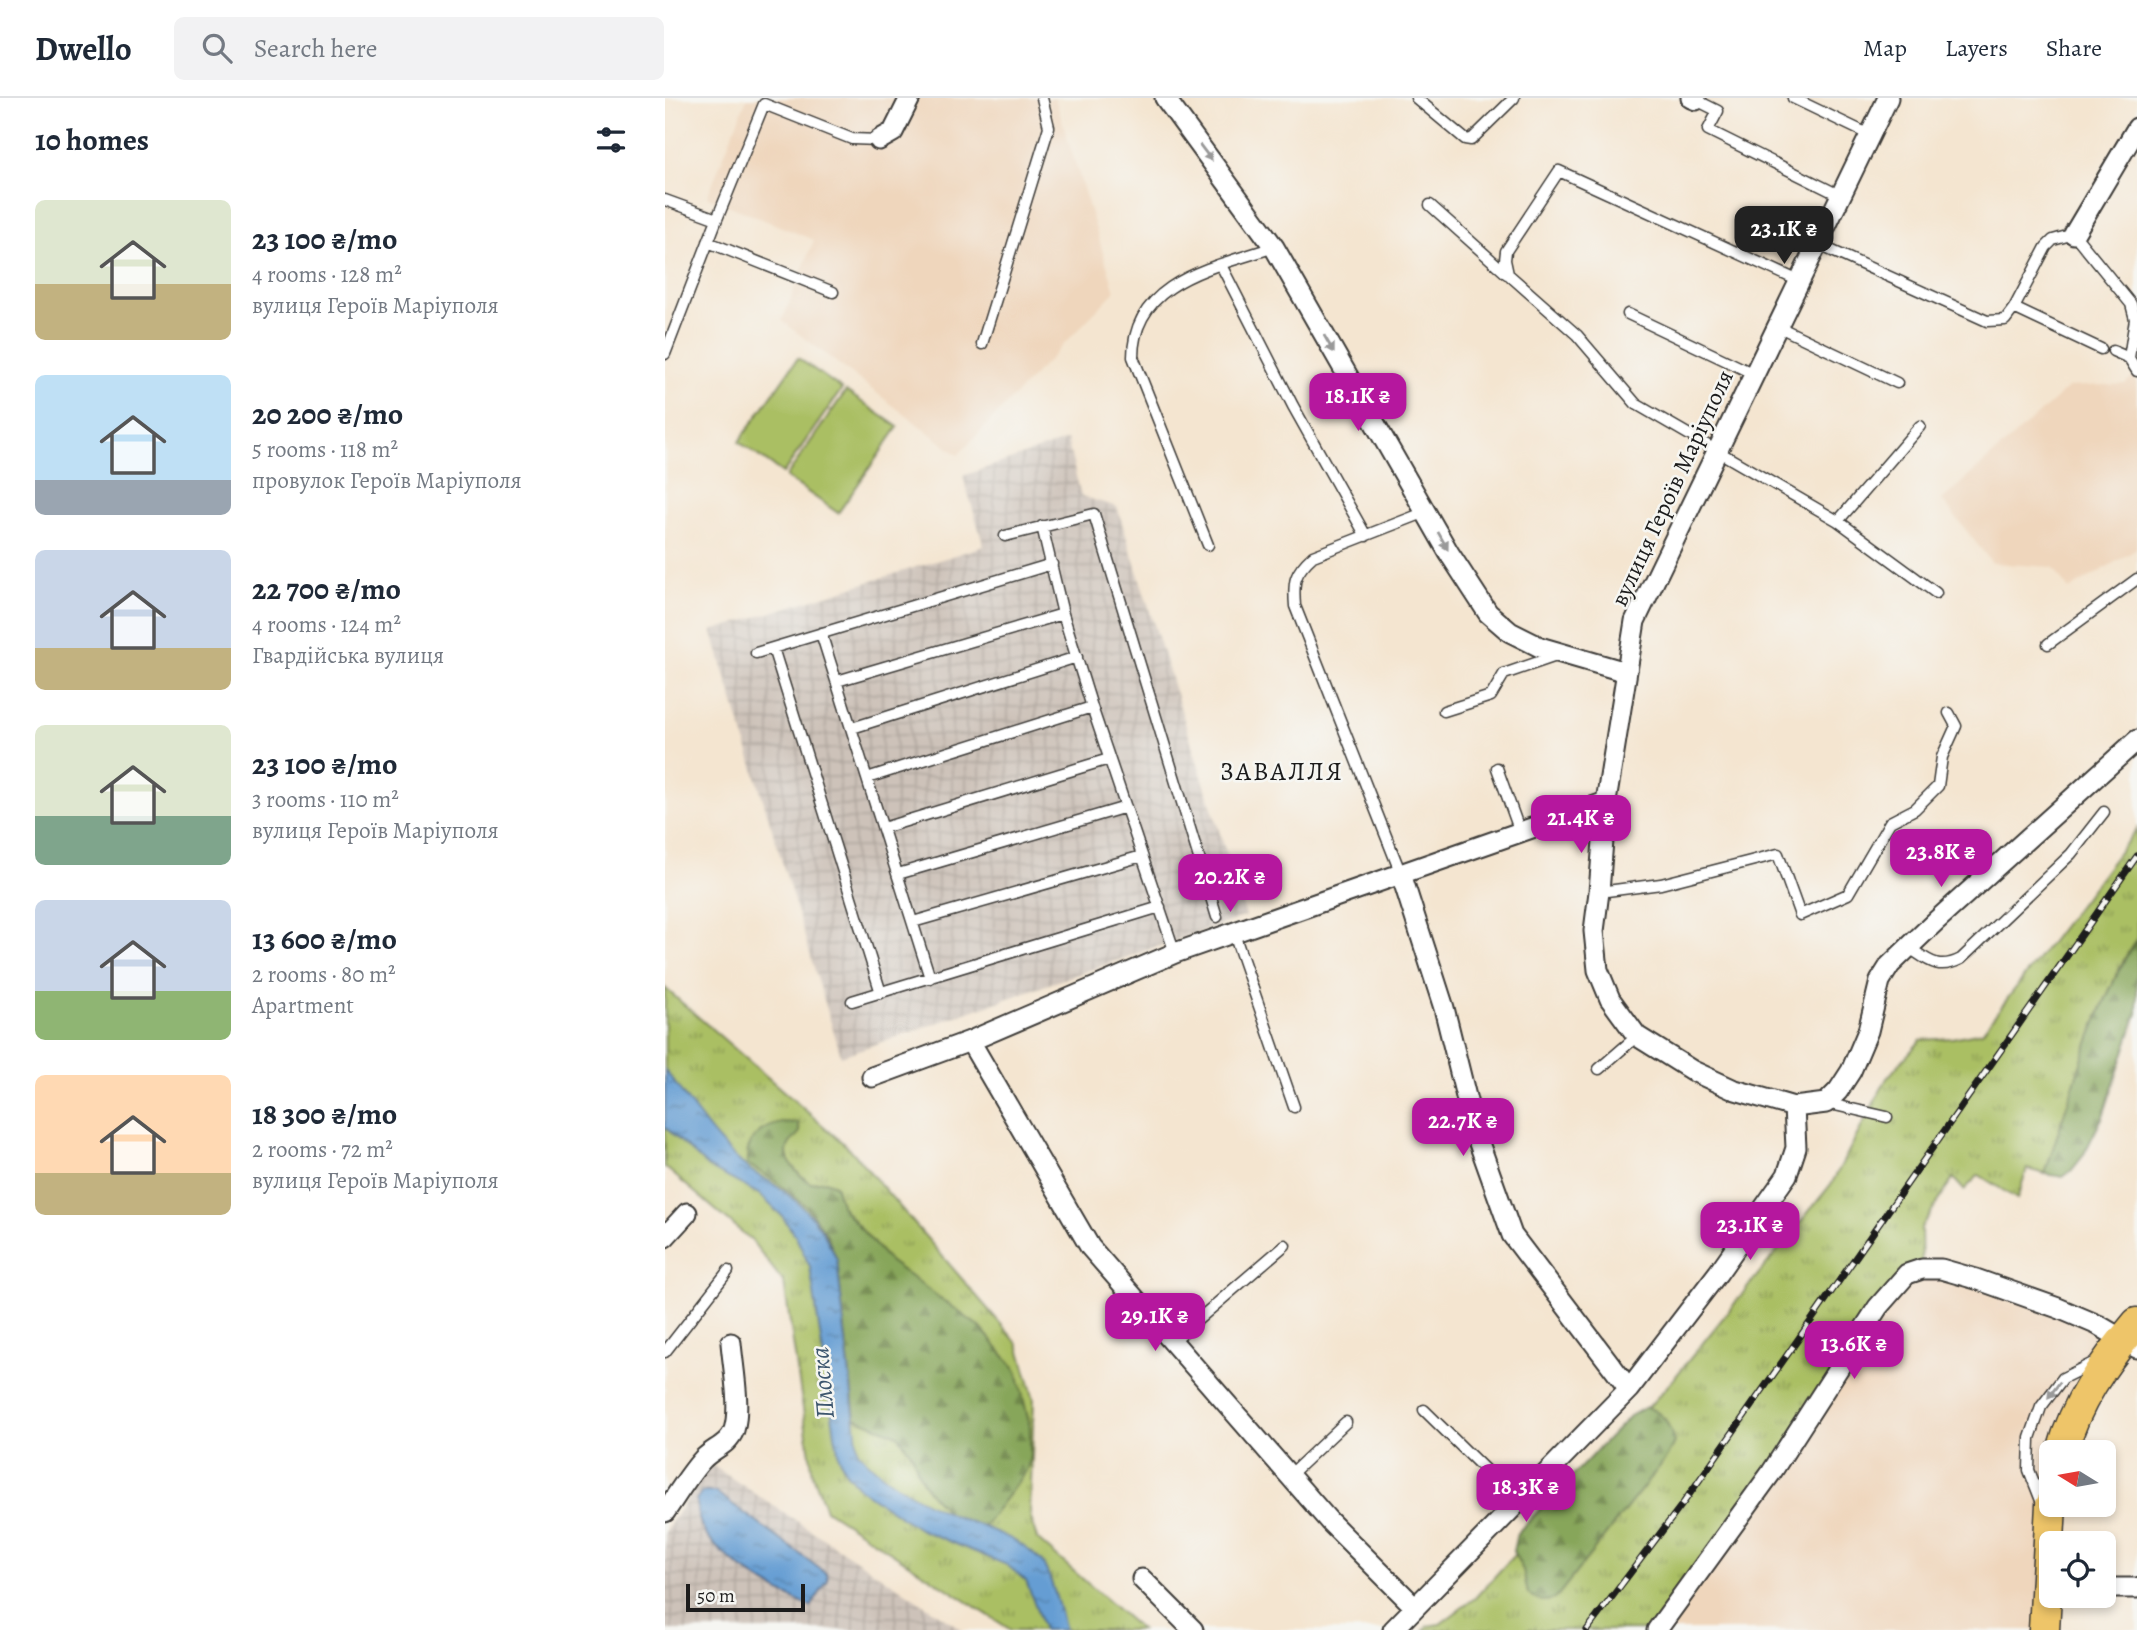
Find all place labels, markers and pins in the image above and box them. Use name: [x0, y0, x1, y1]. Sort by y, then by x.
pin: 23.1K ₴: [1719, 206, 1849, 266]
pin: 18.1K ₴: [1293, 374, 1423, 433]
pin: 21.4K ₴: [1516, 796, 1646, 855]
pin: 23.8K ₴: [1876, 830, 2006, 889]
pin: 20.2K ₴: [1165, 854, 1295, 914]
pin: 22.7K ₴: [1398, 1098, 1528, 1158]
pin: 23.1K ₴: [1685, 1202, 1815, 1262]
pin: 29.1K ₴: [1090, 1294, 1220, 1353]
pin: 13.6K ₴: [1789, 1322, 1919, 1381]
pin: 18.3K ₴: [1461, 1464, 1591, 1524]

